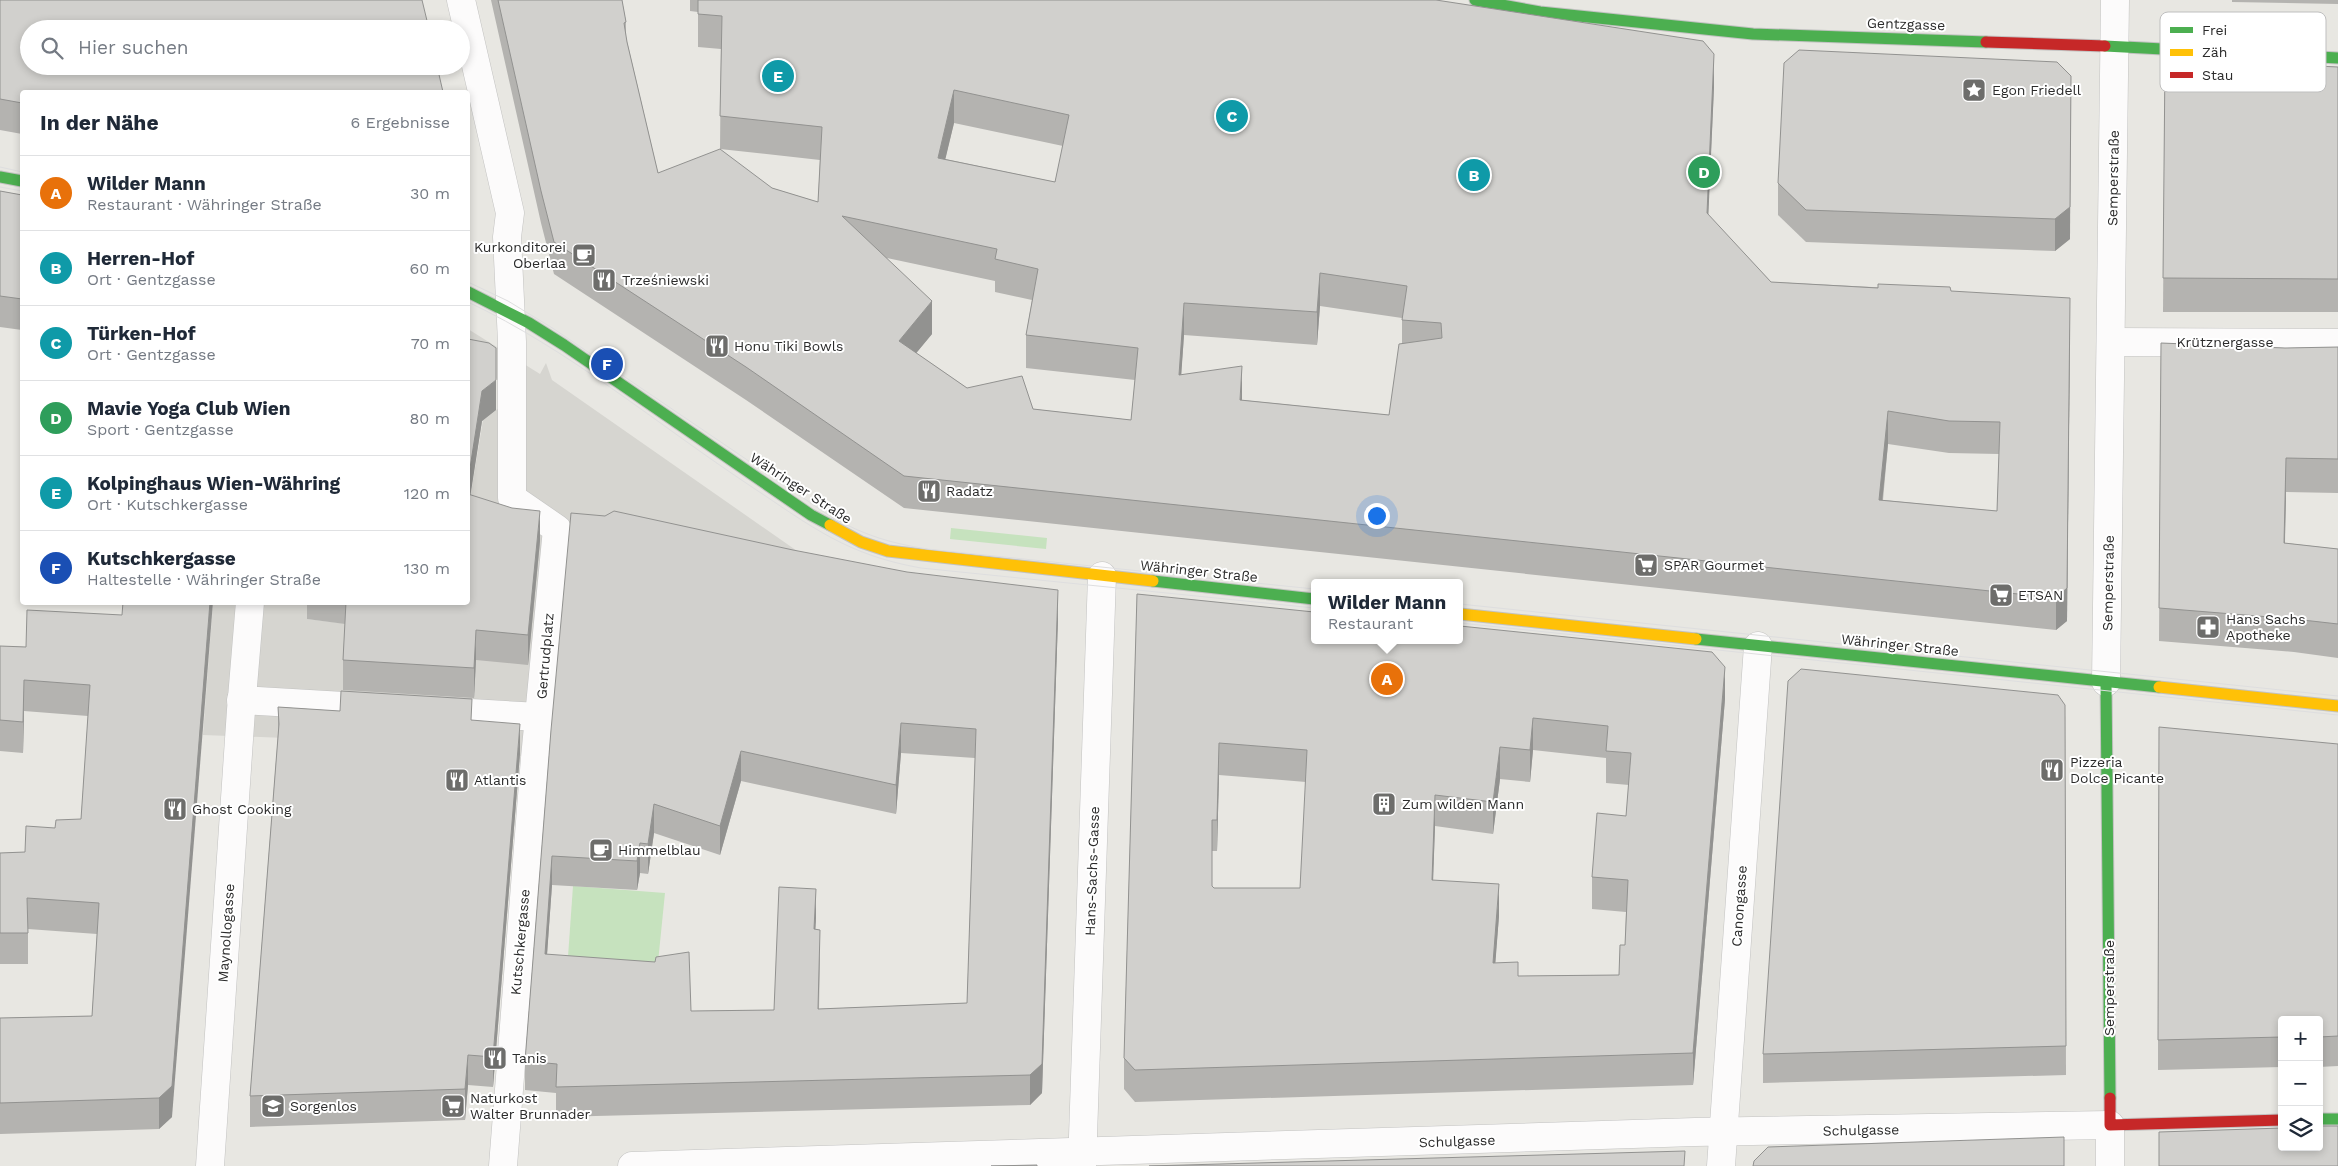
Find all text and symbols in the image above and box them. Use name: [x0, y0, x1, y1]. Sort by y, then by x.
legend: [2160, 12, 2326, 92]
street label: Gentzgasse: [1867, 15, 1945, 33]
search box: [20, 20, 470, 75]
text: Frei: [2202, 22, 2227, 38]
icon: search: [38, 34, 66, 62]
text: Hier suchen: [78, 36, 189, 59]
text: Zäh: [2202, 44, 2227, 60]
pin: E: [762, 57, 794, 95]
text: Stau: [2202, 67, 2233, 83]
place icon: Egon Friedell: [1961, 77, 1987, 103]
place label: Egon Friedell: [1992, 82, 2082, 98]
pin: C: [1216, 97, 1248, 135]
text: In der Nähe: [40, 110, 159, 135]
text: 6 Ergebnisse: [350, 113, 450, 132]
street label: Semperstraße: [2104, 130, 2122, 226]
pin: D: [1688, 153, 1720, 191]
pin: B: [1458, 156, 1490, 194]
text: Wilder Mann: [87, 172, 206, 195]
text: A: [51, 184, 61, 203]
text: 30 m: [410, 184, 450, 203]
text: Restaurant · Währinger Straße: [87, 195, 322, 214]
place label: Kurkonditorei Oberlaa: [474, 239, 566, 271]
cafe icon: Kurkonditorei Oberlaa: [571, 242, 597, 268]
text: Herren-Hof: [87, 247, 194, 270]
text: B: [51, 259, 61, 278]
text: 60 m: [410, 259, 450, 278]
restaurant icon: Trześniewski: [591, 267, 617, 293]
text: Ort · Gentzgasse: [87, 270, 216, 289]
place label: Trześniewski: [622, 272, 709, 288]
text: Türken-Hof: [87, 322, 196, 345]
restaurant icon: Honu Tiki Bowls: [704, 333, 730, 359]
text: C: [51, 334, 61, 353]
text: 70 m: [411, 334, 450, 353]
street label: Krütznergasse: [2176, 334, 2274, 350]
place label: Honu Tiki Bowls: [734, 338, 843, 354]
text: Ort · Gentzgasse: [87, 345, 216, 364]
pin: F: [591, 345, 623, 383]
text: Mavie Yoga Club Wien: [87, 397, 291, 420]
text: D: [50, 409, 62, 428]
text: 80 m: [409, 409, 450, 428]
text: Sport · Gentzgasse: [87, 420, 234, 439]
street label: Währinger Straße: [747, 449, 855, 527]
text: Kolpinghaus Wien-Währing: [87, 472, 340, 495]
restaurant icon: Radatz: [916, 478, 942, 504]
place label: Radatz: [946, 483, 993, 499]
text: E: [51, 484, 61, 503]
text: 120 m: [404, 484, 450, 503]
text: Ort · Kutschkergasse: [87, 495, 248, 514]
your location: [1364, 503, 1390, 529]
street label: Semperstraße: [2099, 535, 2117, 631]
text: Kutschkergasse: [87, 547, 236, 570]
supermarket icon: SPAR Gourmet: [1633, 552, 1659, 578]
street label: Währinger Straße: [1139, 557, 1259, 585]
place label: SPAR Gourmet: [1664, 557, 1764, 573]
text: F: [51, 559, 61, 578]
text: 130 m: [404, 559, 450, 578]
text: Haltestelle · Währinger Straße: [87, 570, 321, 589]
popup: [1311, 579, 1463, 644]
supermarket icon: ETSAN: [1988, 582, 2014, 608]
place label: ETSAN: [2018, 587, 2063, 603]
text: Wilder Mann: [1328, 591, 1446, 614]
place label: Hans Sachs Apotheke: [2226, 611, 2306, 643]
street label: Gertrudplatz: [533, 612, 557, 700]
text: Restaurant: [1328, 614, 1413, 633]
pharmacy icon: Hans Sachs Apotheke: [2195, 614, 2221, 640]
street label: Währinger Straße: [1840, 631, 1960, 659]
pin: A: [1371, 660, 1403, 698]
place label: Pizzeria Dolce Picante: [2070, 754, 2164, 786]
restaurant icon: Pizzeria Dolce Picante: [2039, 757, 2065, 783]
restaurant icon: Atlantis: [444, 767, 470, 793]
place label: Atlantis: [474, 772, 526, 788]
building icon: Zum wilden Mann: [1371, 791, 1397, 817]
restaurant icon: Ghost Cooking: [162, 796, 188, 822]
place label: Zum wilden Mann: [1402, 796, 1524, 812]
place label: Ghost Cooking: [192, 801, 292, 817]
street label: Hans-Sachs-Gasse: [1082, 806, 1102, 936]
cafe icon: Himmelblau: [588, 837, 614, 863]
place label: Himmelblau: [618, 842, 701, 858]
street label: Canongasse: [1728, 865, 1750, 947]
street label: Maynollogasse: [215, 883, 237, 983]
street label: Kutschkergasse: [507, 888, 533, 996]
street label: Semperstraße: [2101, 940, 2117, 1036]
map controls: [2278, 1016, 2323, 1151]
button: +: [2278, 1016, 2323, 1061]
restaurant icon: Tanis: [482, 1045, 508, 1071]
place label: Tanis: [512, 1050, 547, 1066]
button: −: [2278, 1061, 2323, 1106]
place label: Naturkost Walter Brunnader: [470, 1090, 591, 1122]
school or university icon: Sorgenlos: [260, 1093, 286, 1119]
supermarket icon: Naturkost Walter Brunnader: [440, 1093, 466, 1119]
place label: Sorgenlos: [290, 1098, 357, 1114]
button: layers: [2278, 1106, 2323, 1151]
street label: Schulgasse: [1823, 1121, 1899, 1139]
street label: Schulgasse: [1418, 1132, 1496, 1150]

